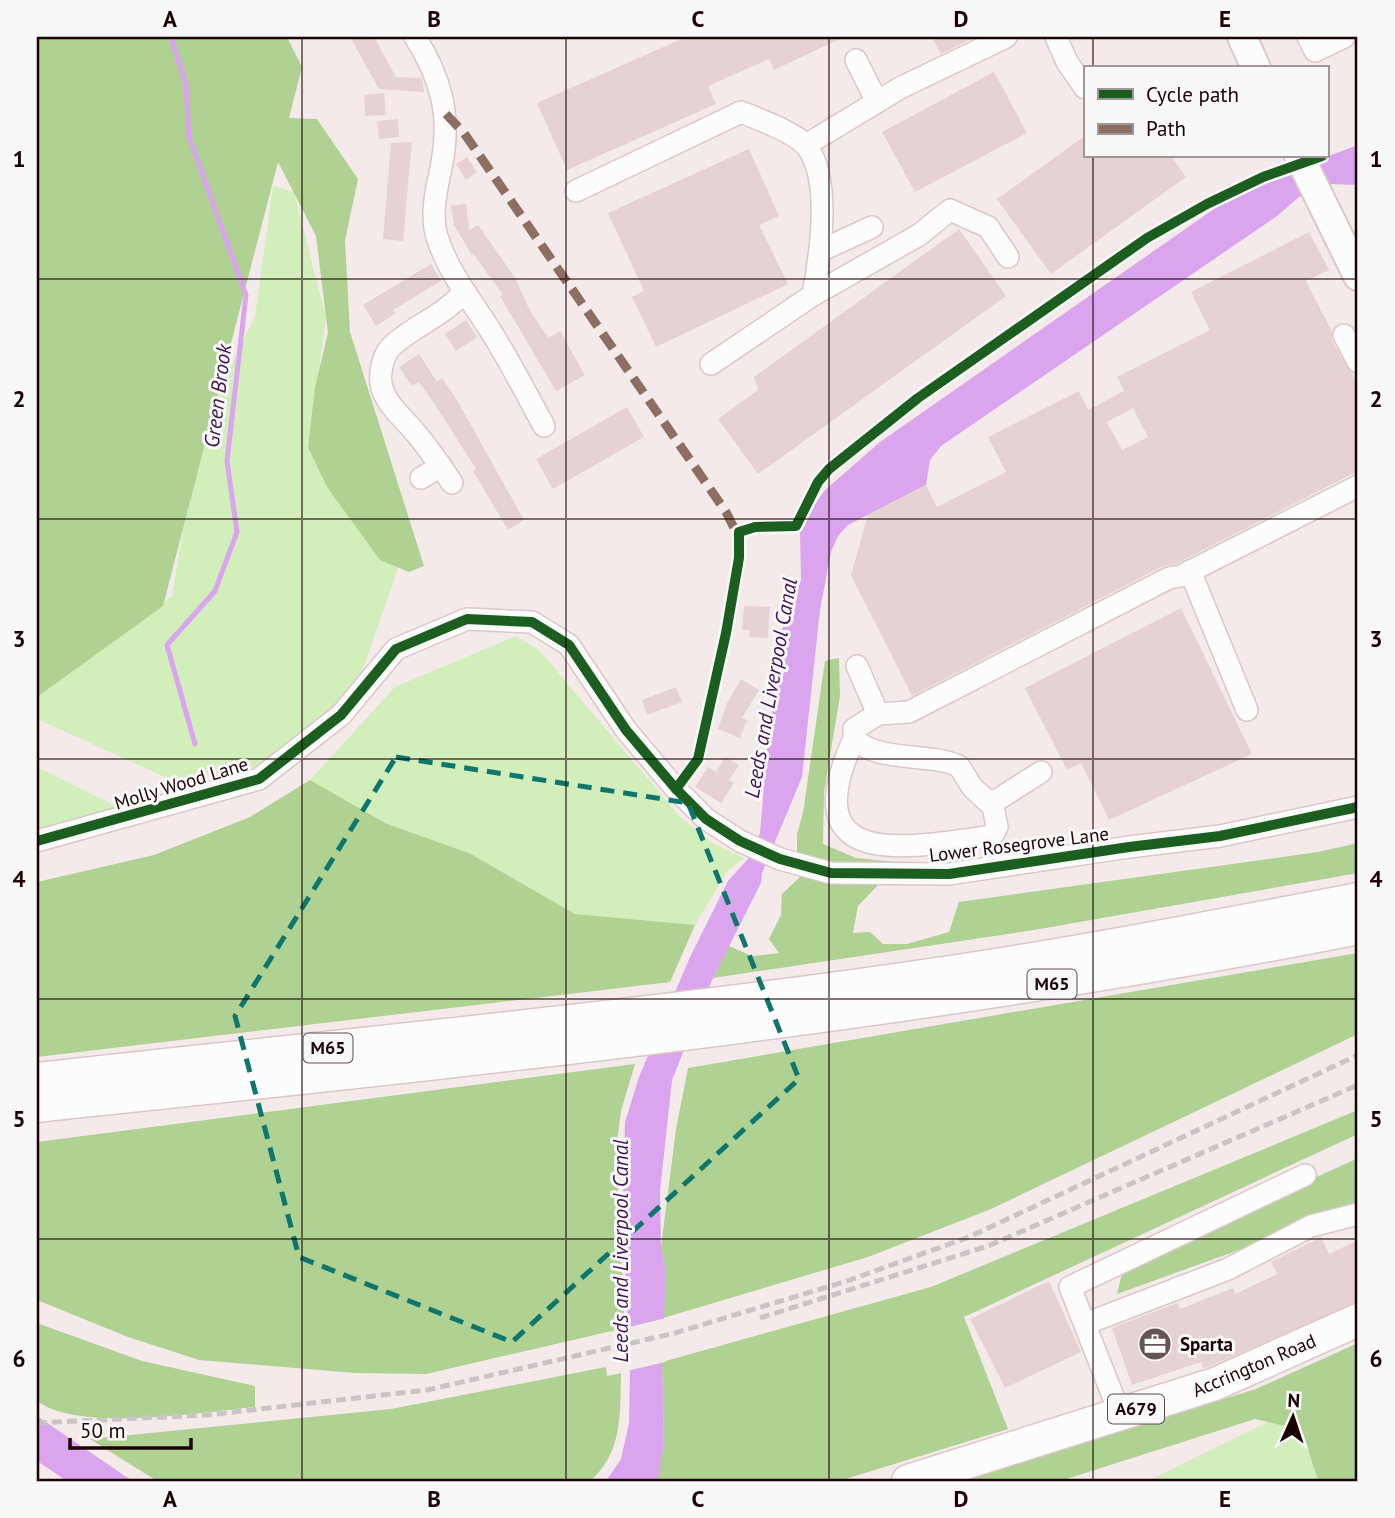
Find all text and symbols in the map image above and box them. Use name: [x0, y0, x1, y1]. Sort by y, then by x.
text: A: [163, 4, 177, 33]
text: B: [427, 4, 441, 33]
text: C: [692, 4, 705, 33]
text: D: [954, 4, 968, 33]
text: E: [1219, 4, 1231, 33]
legend: [1084, 66, 1328, 158]
text: Cycle path: [1146, 81, 1239, 108]
text: Path: [1146, 115, 1186, 142]
text: 1: [12, 144, 26, 173]
text: 1: [1369, 144, 1383, 173]
water label: Green Brook: [198, 341, 237, 449]
text: 2: [12, 384, 26, 413]
text: 2: [1369, 384, 1383, 413]
water label: Leeds and Liverpool Canal: [738, 575, 803, 800]
text: 3: [12, 624, 26, 653]
text: 3: [1369, 624, 1383, 653]
street label: Molly Wood Lane: [111, 751, 251, 815]
street label: Lower Rosegrove Lane: [928, 821, 1110, 867]
text: 4: [12, 864, 26, 893]
text: 4: [1369, 864, 1383, 893]
road number: M65: [1028, 970, 1076, 999]
road number: M65: [304, 1034, 352, 1063]
text: 5: [12, 1104, 26, 1133]
text: 5: [1369, 1104, 1383, 1133]
water label: Leeds and Liverpool Canal: [607, 1139, 634, 1363]
office icon: Sparta: [1136, 1325, 1174, 1363]
street label: Accrington Road: [1189, 1328, 1319, 1402]
place label: Sparta: [1180, 1332, 1233, 1356]
text: 6: [12, 1344, 26, 1373]
text: 6: [1369, 1344, 1383, 1373]
north arrow: [1258, 1382, 1328, 1452]
text: N: [1287, 1388, 1301, 1412]
road number: A679: [1108, 1394, 1164, 1424]
scale bar: [70, 1406, 191, 1450]
text: 50 m: [80, 1417, 126, 1444]
text: A: [163, 1484, 177, 1513]
text: B: [427, 1484, 441, 1513]
text: C: [692, 1484, 705, 1513]
text: D: [954, 1484, 968, 1513]
text: E: [1219, 1484, 1231, 1513]

